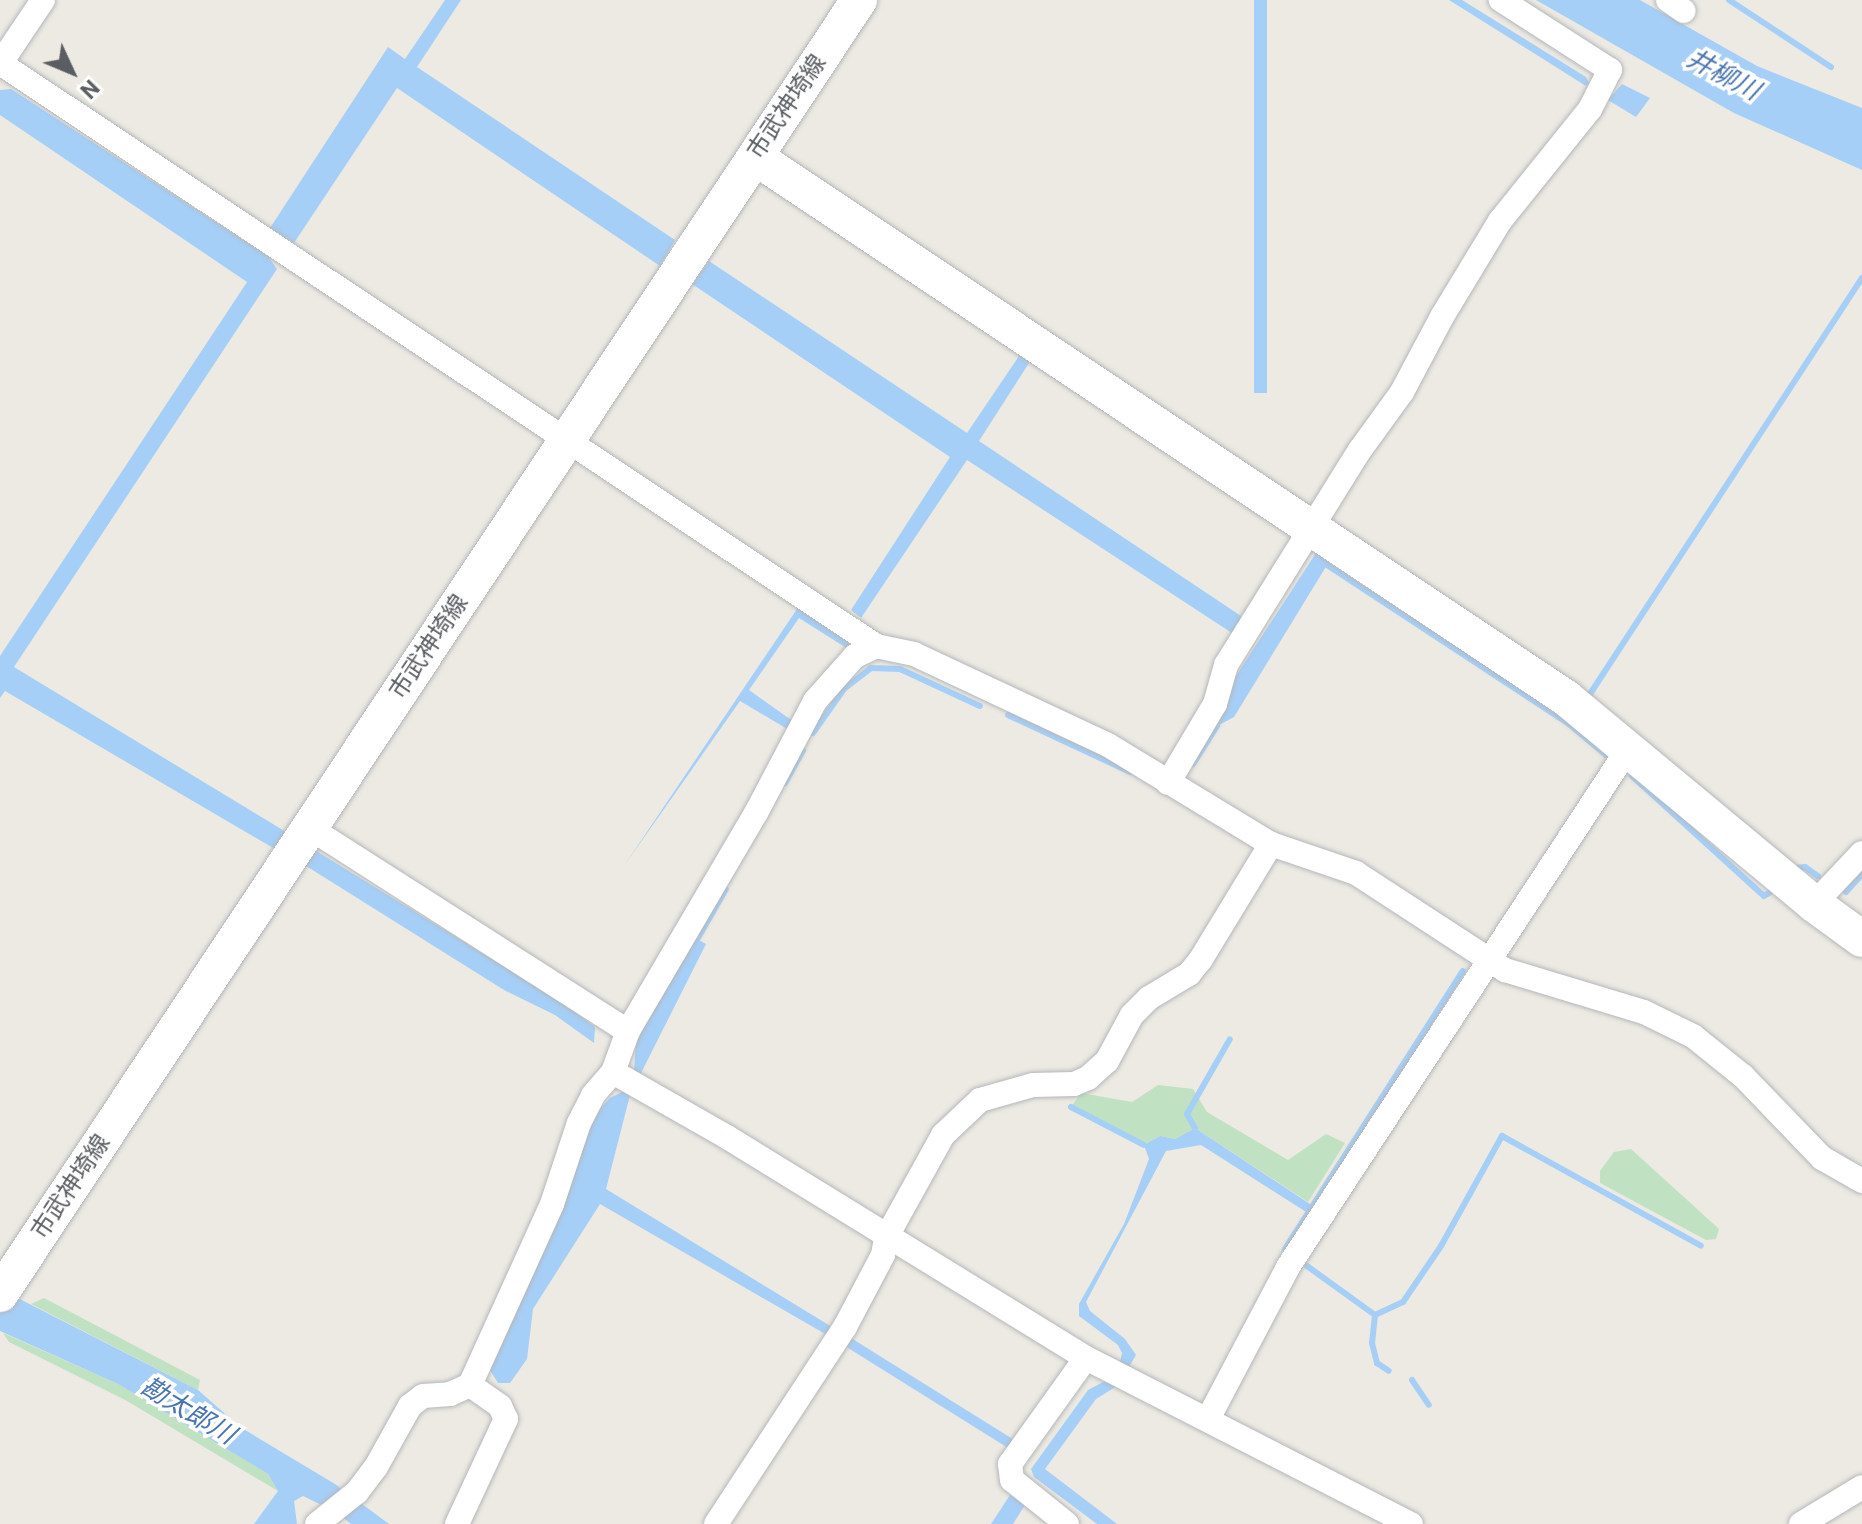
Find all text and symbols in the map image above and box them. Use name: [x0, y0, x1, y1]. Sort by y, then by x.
north arrow: [32, 32, 112, 112]
water label: 井柳川: [1681, 43, 1765, 107]
street label: 市武神埼線: [742, 49, 832, 165]
text: N: [75, 75, 104, 103]
street label: 市武神埼線: [384, 589, 474, 705]
street label: 市武神埼線: [26, 1129, 116, 1245]
water label: 勘太郎川: [135, 1371, 241, 1451]

